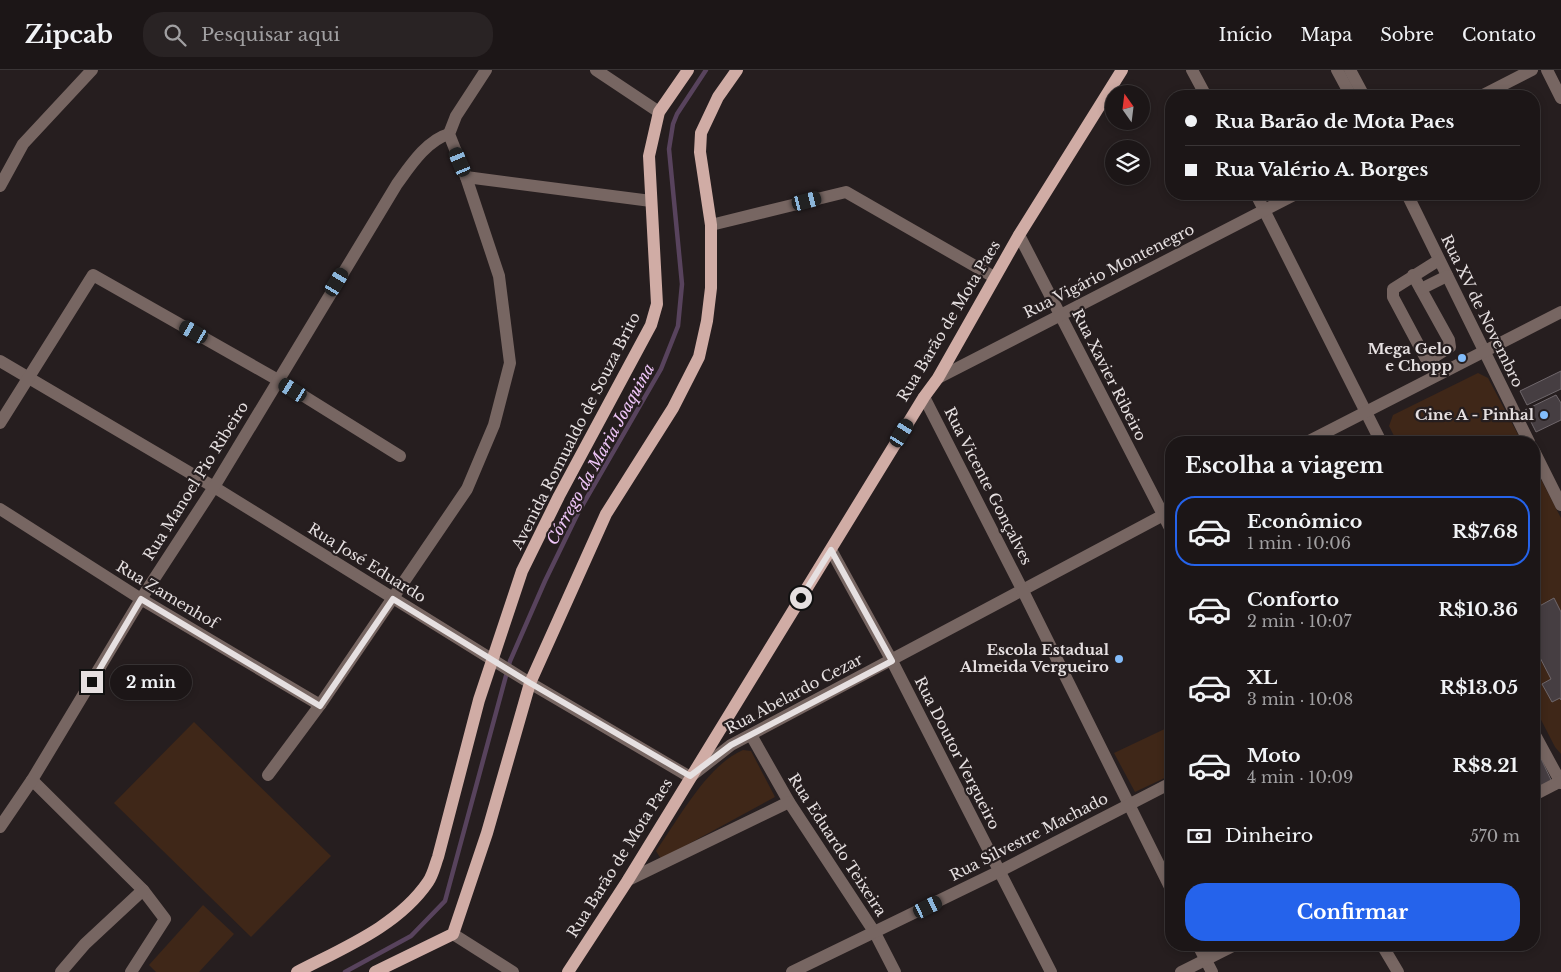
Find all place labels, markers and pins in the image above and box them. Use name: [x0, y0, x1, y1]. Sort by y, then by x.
place label: Mega Gelo e Chopp: [1367, 339, 1452, 375]
marker: Mega Gelo e Chopp: [1456, 352, 1468, 364]
place label: Cine A - Pinhal: [1415, 405, 1535, 424]
marker: Cine A - Pinhal: [1538, 409, 1550, 421]
place label: Escola Estadual Almeida Vergueiro: [959, 640, 1110, 676]
marker: Escola Estadual Almeida Vergueiro: [1113, 653, 1125, 665]

